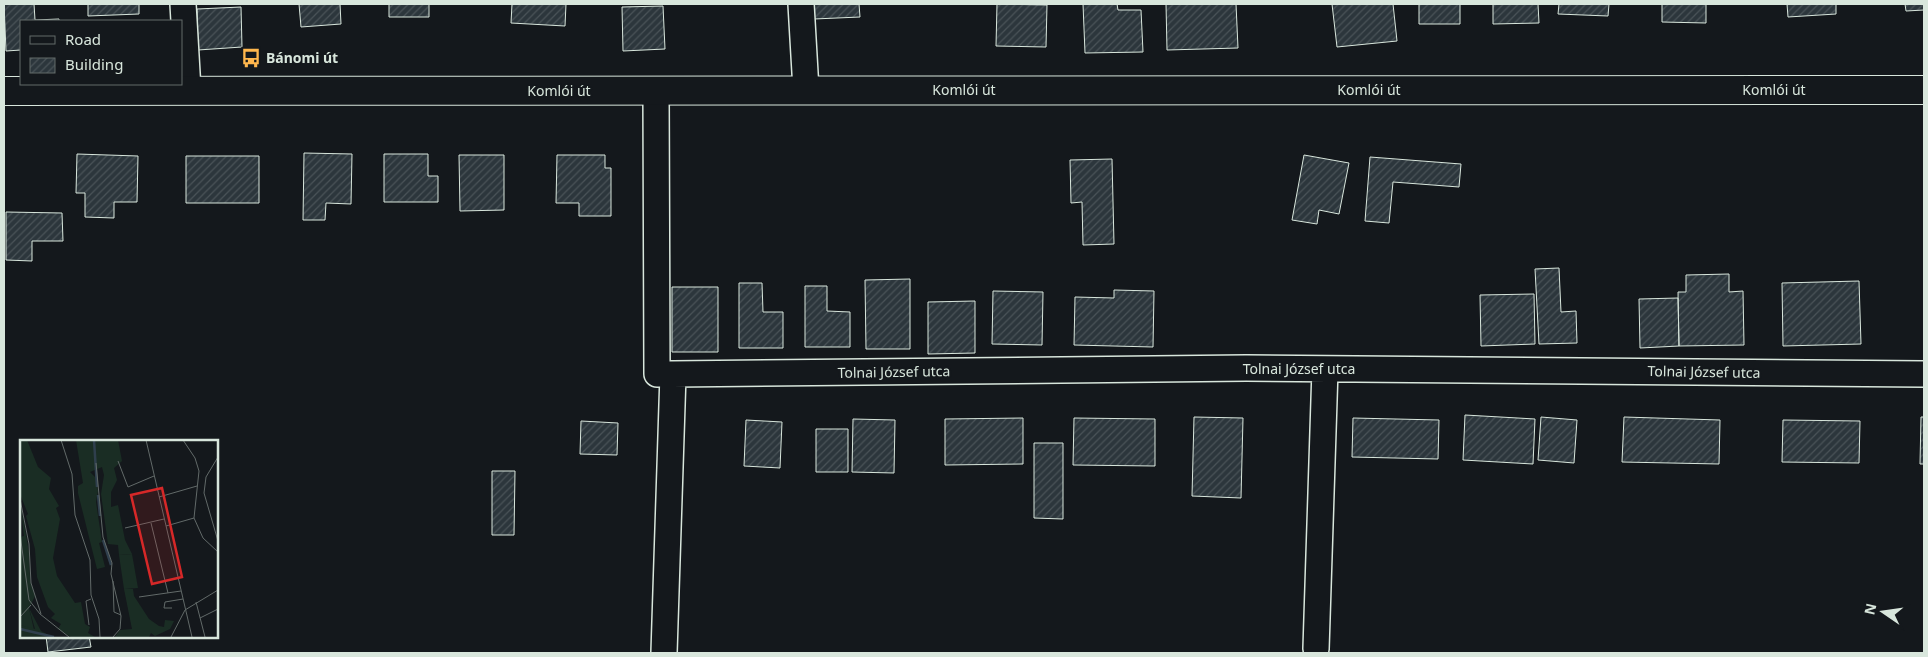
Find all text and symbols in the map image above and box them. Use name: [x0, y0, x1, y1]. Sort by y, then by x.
legend: [20, 20, 182, 85]
text: Road: [65, 29, 101, 49]
bus stop icon: Bánomi út: [240, 47, 262, 69]
place label: Bánomi út: [266, 48, 338, 67]
text: Building: [65, 54, 123, 74]
street label: Komlói út: [932, 80, 996, 99]
street label: Komlói út: [1337, 80, 1401, 99]
street label: Komlói út: [1742, 80, 1806, 99]
street label: Komlói út: [527, 81, 591, 100]
street label: Tolnai József utca: [1243, 359, 1355, 378]
street label: Tolnai József utca: [837, 361, 951, 382]
street label: Tolnai József utca: [1647, 361, 1761, 382]
inset map: [20, 440, 218, 637]
north arrow: [1858, 587, 1908, 637]
text: N: [1859, 601, 1880, 617]

